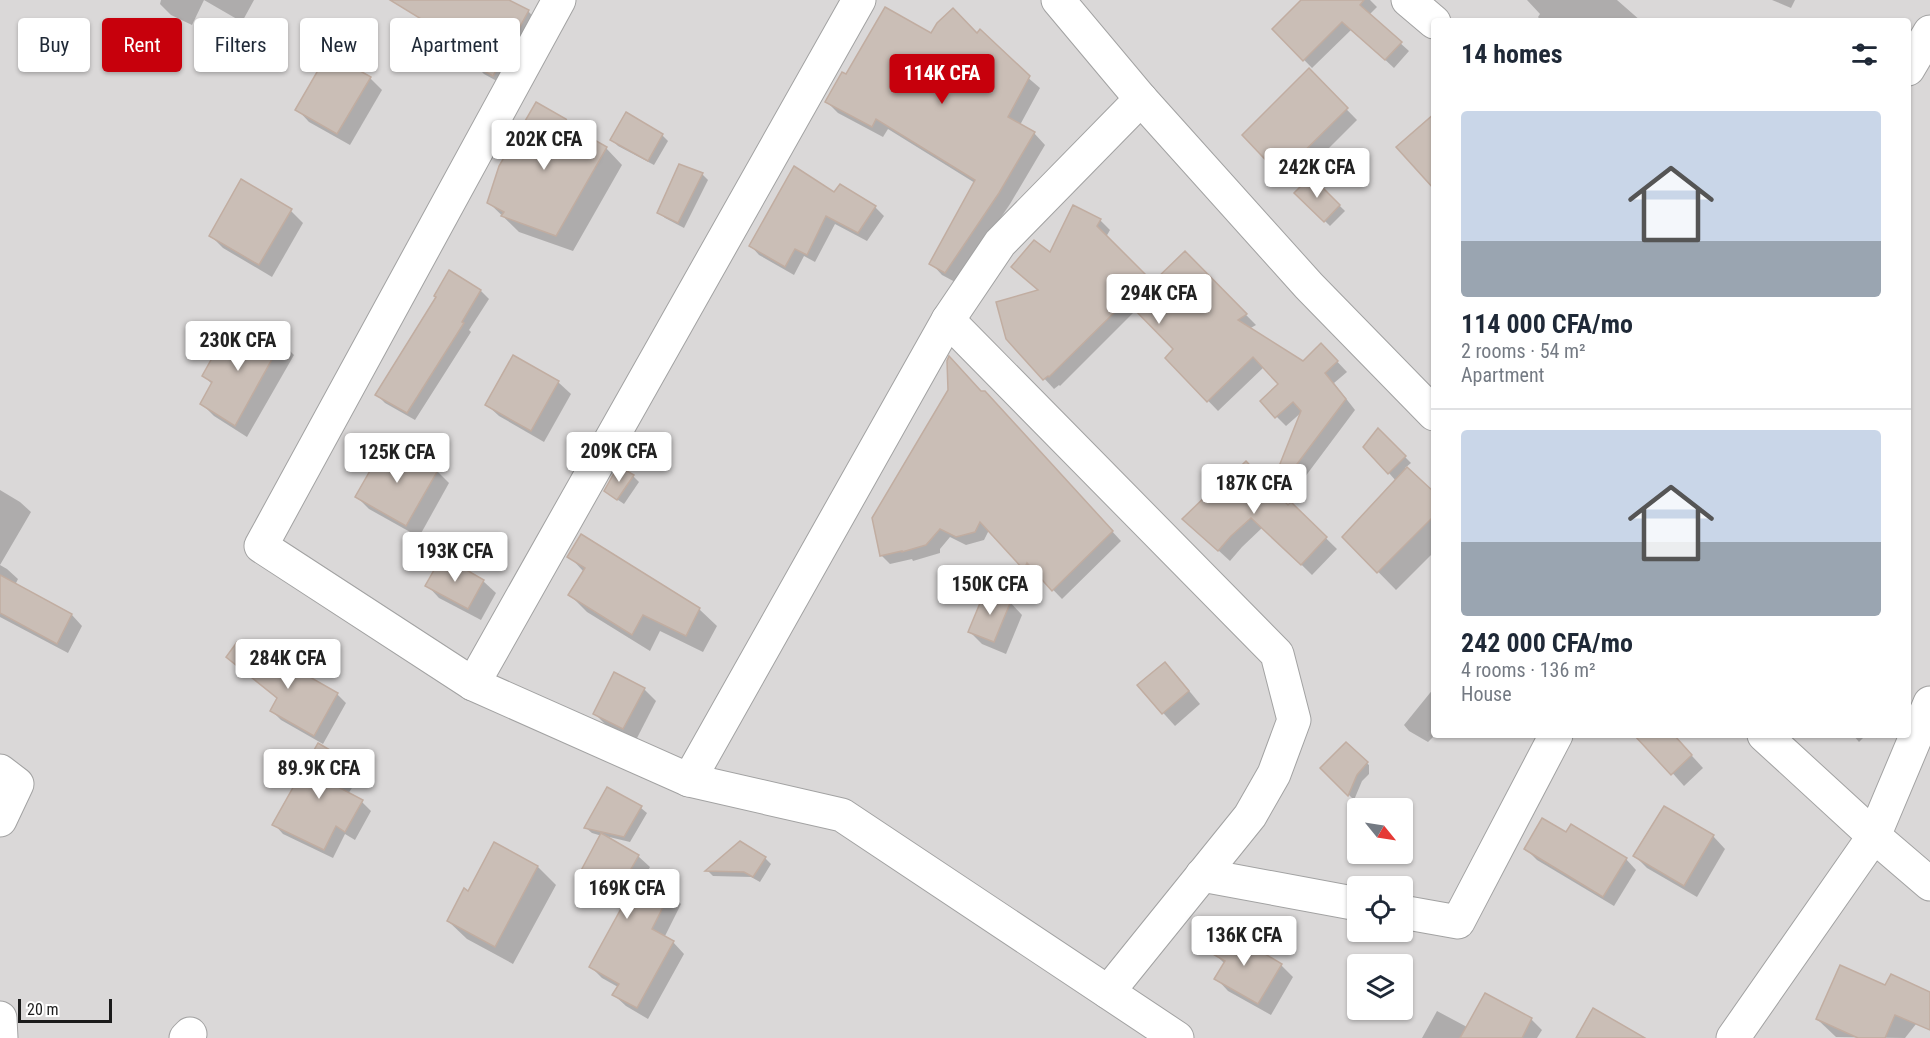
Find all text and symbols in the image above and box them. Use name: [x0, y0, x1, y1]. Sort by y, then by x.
chip: Buy: [18, 18, 90, 72]
chip: Rent: [102, 18, 182, 72]
chip: Filters: [194, 18, 288, 72]
chip: New: [300, 18, 378, 72]
chip: Apartment: [390, 18, 520, 72]
icon: filters: [1848, 38, 1881, 71]
text: 14 homes: [1461, 39, 1563, 69]
pin: 114K CFA: [880, 54, 1004, 105]
text: 114K CFA: [904, 61, 981, 85]
pin: 202K CFA: [482, 120, 606, 171]
text: 202K CFA: [506, 127, 583, 151]
pin: 242K CFA: [1255, 148, 1379, 199]
icon: home: [1617, 150, 1725, 258]
text: 242K CFA: [1279, 155, 1356, 179]
pin: 294K CFA: [1097, 274, 1221, 325]
text: 294K CFA: [1121, 281, 1198, 305]
text: 114 000 CFA/mo: [1461, 309, 1633, 339]
pin: 230K CFA: [176, 321, 300, 372]
text: 230K CFA: [200, 328, 277, 352]
text: 2 rooms · 54 m²: [1461, 339, 1586, 363]
text: Apartment: [1461, 363, 1545, 387]
pin: 209K CFA: [557, 432, 681, 483]
pin: 125K CFA: [335, 433, 459, 484]
text: 209K CFA: [581, 439, 658, 463]
text: 125K CFA: [359, 440, 436, 464]
pin: 187K CFA: [1192, 464, 1316, 515]
icon: home: [1617, 469, 1725, 577]
text: 187K CFA: [1216, 471, 1293, 495]
pin: 193K CFA: [393, 532, 517, 583]
text: 193K CFA: [417, 539, 494, 563]
pin: 150K CFA: [928, 565, 1052, 616]
text: 150K CFA: [952, 572, 1029, 596]
text: 242 000 CFA/mo: [1461, 628, 1633, 658]
pin: 284K CFA: [226, 639, 350, 690]
text: 284K CFA: [250, 646, 327, 670]
text: 4 rooms · 136 m²: [1461, 658, 1596, 682]
text: House: [1461, 682, 1512, 706]
pin: 89.9K CFA: [250, 749, 388, 800]
text: 89.9K CFA: [278, 756, 360, 780]
north arrow: [1347, 798, 1413, 864]
map controls: [1347, 798, 1413, 1020]
pin: 169K CFA: [565, 869, 689, 920]
text: 169K CFA: [589, 876, 666, 900]
button: locate: [1347, 876, 1413, 942]
pin: 136K CFA: [1182, 916, 1306, 967]
text: 136K CFA: [1206, 923, 1283, 947]
button: layers: [1347, 954, 1413, 1020]
scale bar: [18, 996, 112, 1024]
text: 20 m: [27, 1000, 59, 1019]

